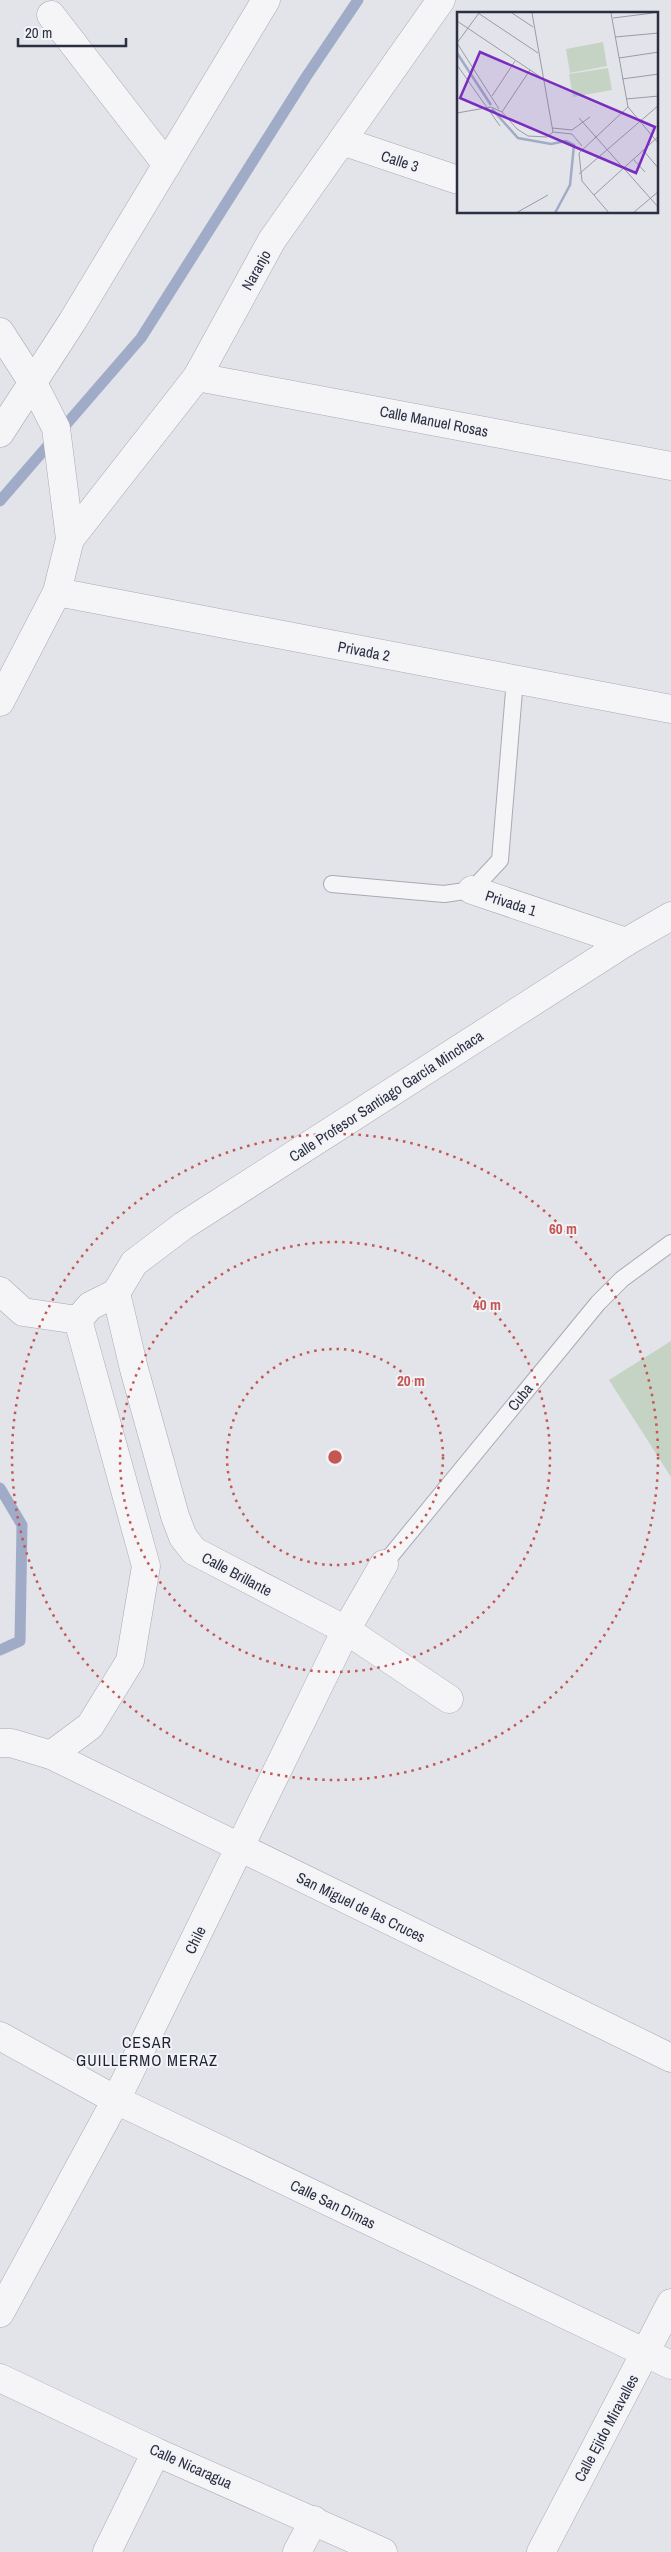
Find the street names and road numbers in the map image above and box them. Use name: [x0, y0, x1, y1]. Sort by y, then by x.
street label: Calle 3: [379, 145, 422, 177]
street label: Naranjo: [236, 246, 276, 294]
street label: Calle Manuel Rosas: [378, 400, 490, 442]
street label: Privada 2: [336, 636, 392, 666]
street label: Privada 1: [483, 885, 539, 921]
street label: Calle Profesor Santiago García Minchaca: [285, 1025, 487, 1167]
street label: Cuba: [503, 1379, 538, 1415]
street label: Calle Brillante: [198, 1547, 276, 1601]
street label: San Miguel de las Cruces: [293, 1867, 429, 1947]
street label: Chile: [179, 1922, 211, 1958]
street label: Calle San Dimas: [287, 2174, 379, 2234]
street label: Calle Ejido Miravalles: [569, 2371, 643, 2485]
street label: Calle Nicaragua: [146, 2438, 236, 2494]

